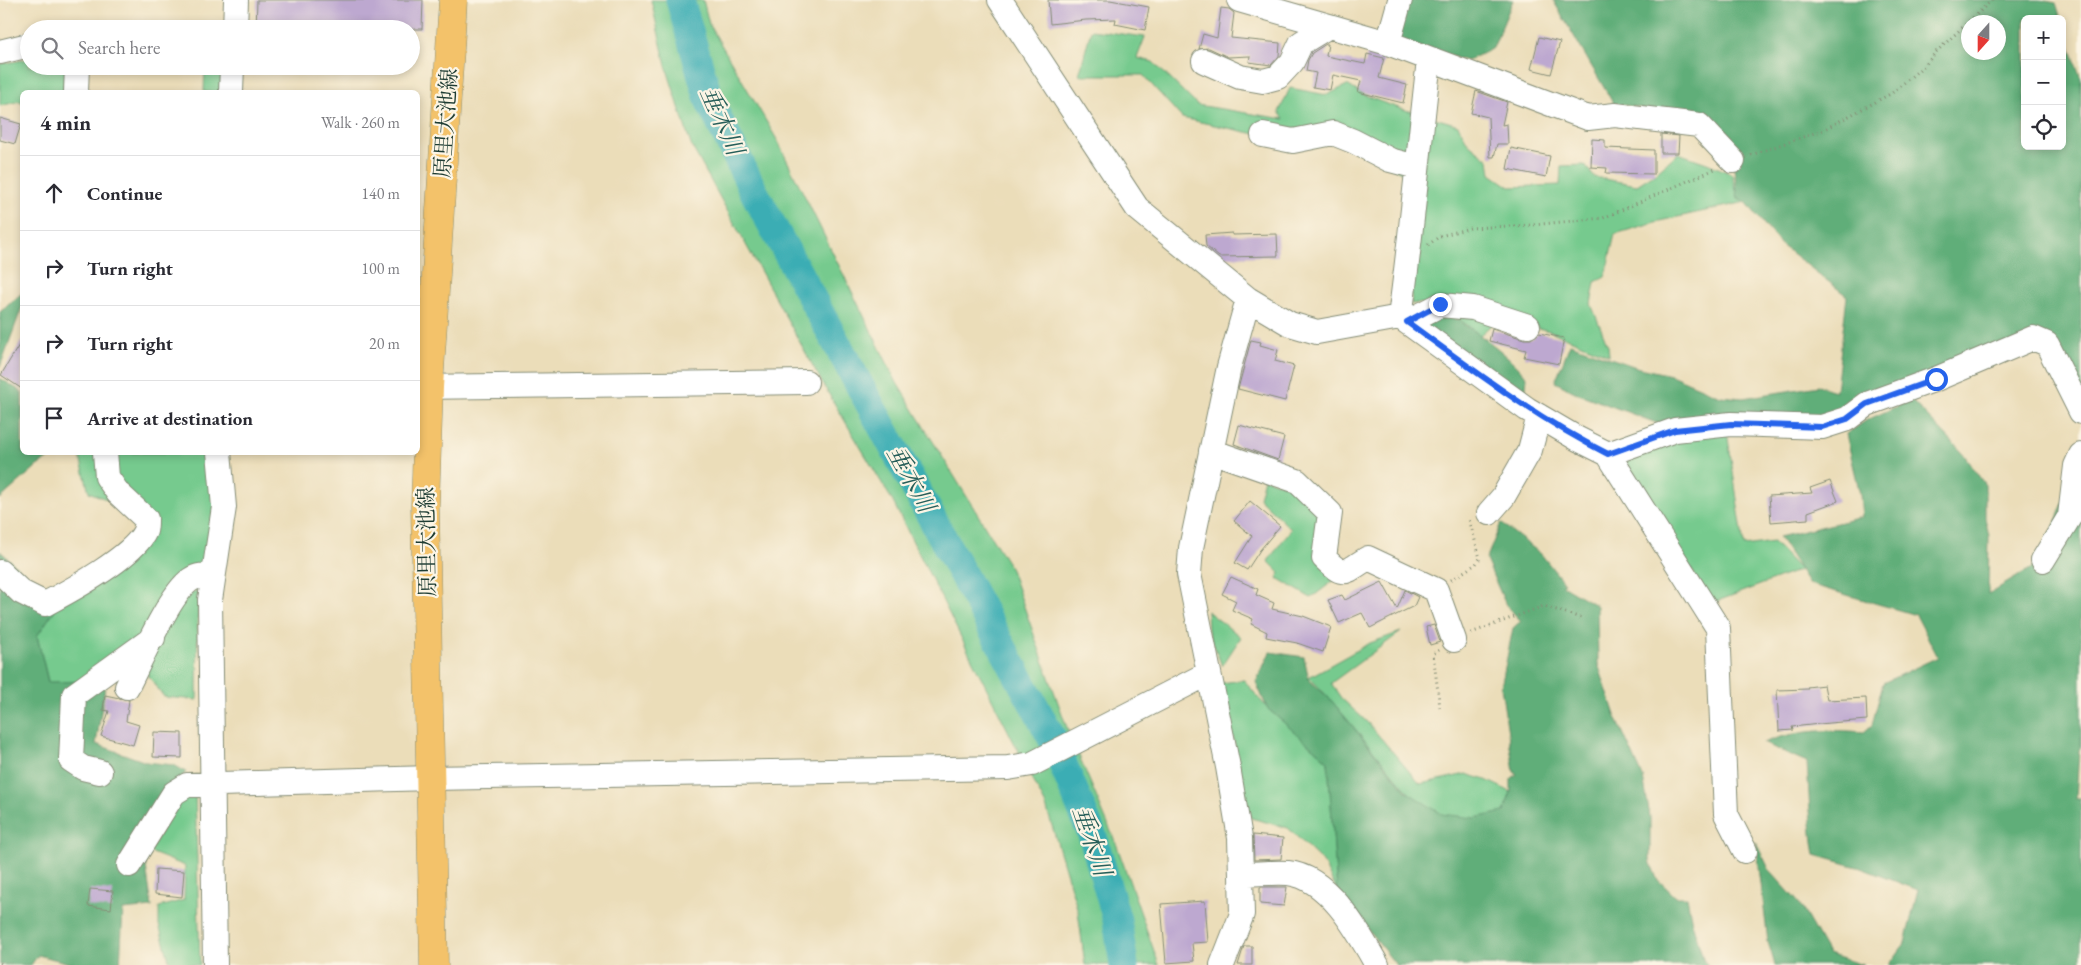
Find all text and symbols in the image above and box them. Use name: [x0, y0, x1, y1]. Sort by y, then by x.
north arrow: [1961, 15, 2006, 60]
map controls: [2021, 15, 2066, 150]
button: +: [2021, 15, 2066, 60]
search box: [20, 20, 420, 75]
icon: search: [38, 34, 66, 62]
text: Search here: [78, 35, 160, 60]
button: −: [2021, 60, 2066, 105]
street label: 原里大池線: [427, 67, 464, 179]
water label: 垂木川: [694, 82, 752, 163]
button: locate: [2021, 105, 2066, 150]
text: 4 min: [40, 109, 91, 136]
text: Walk · 260 m: [321, 112, 400, 133]
icon: ahead: [40, 179, 68, 207]
text: Continue: [87, 181, 162, 206]
text: 140 m: [361, 183, 400, 204]
icon: right: [40, 254, 68, 282]
text: Turn right: [87, 256, 173, 281]
text: 100 m: [361, 258, 400, 279]
route end: [1429, 293, 1452, 316]
icon: right: [40, 329, 68, 357]
text: Turn right: [87, 331, 173, 356]
text: 20 m: [369, 333, 400, 354]
route start: [1925, 368, 1948, 391]
icon: arrive: [40, 404, 68, 432]
text: Arrive at destination: [87, 406, 253, 431]
water label: 垂木川: [880, 440, 944, 520]
street label: 原里大池線: [411, 487, 442, 597]
water label: 垂木川: [1066, 802, 1120, 883]

